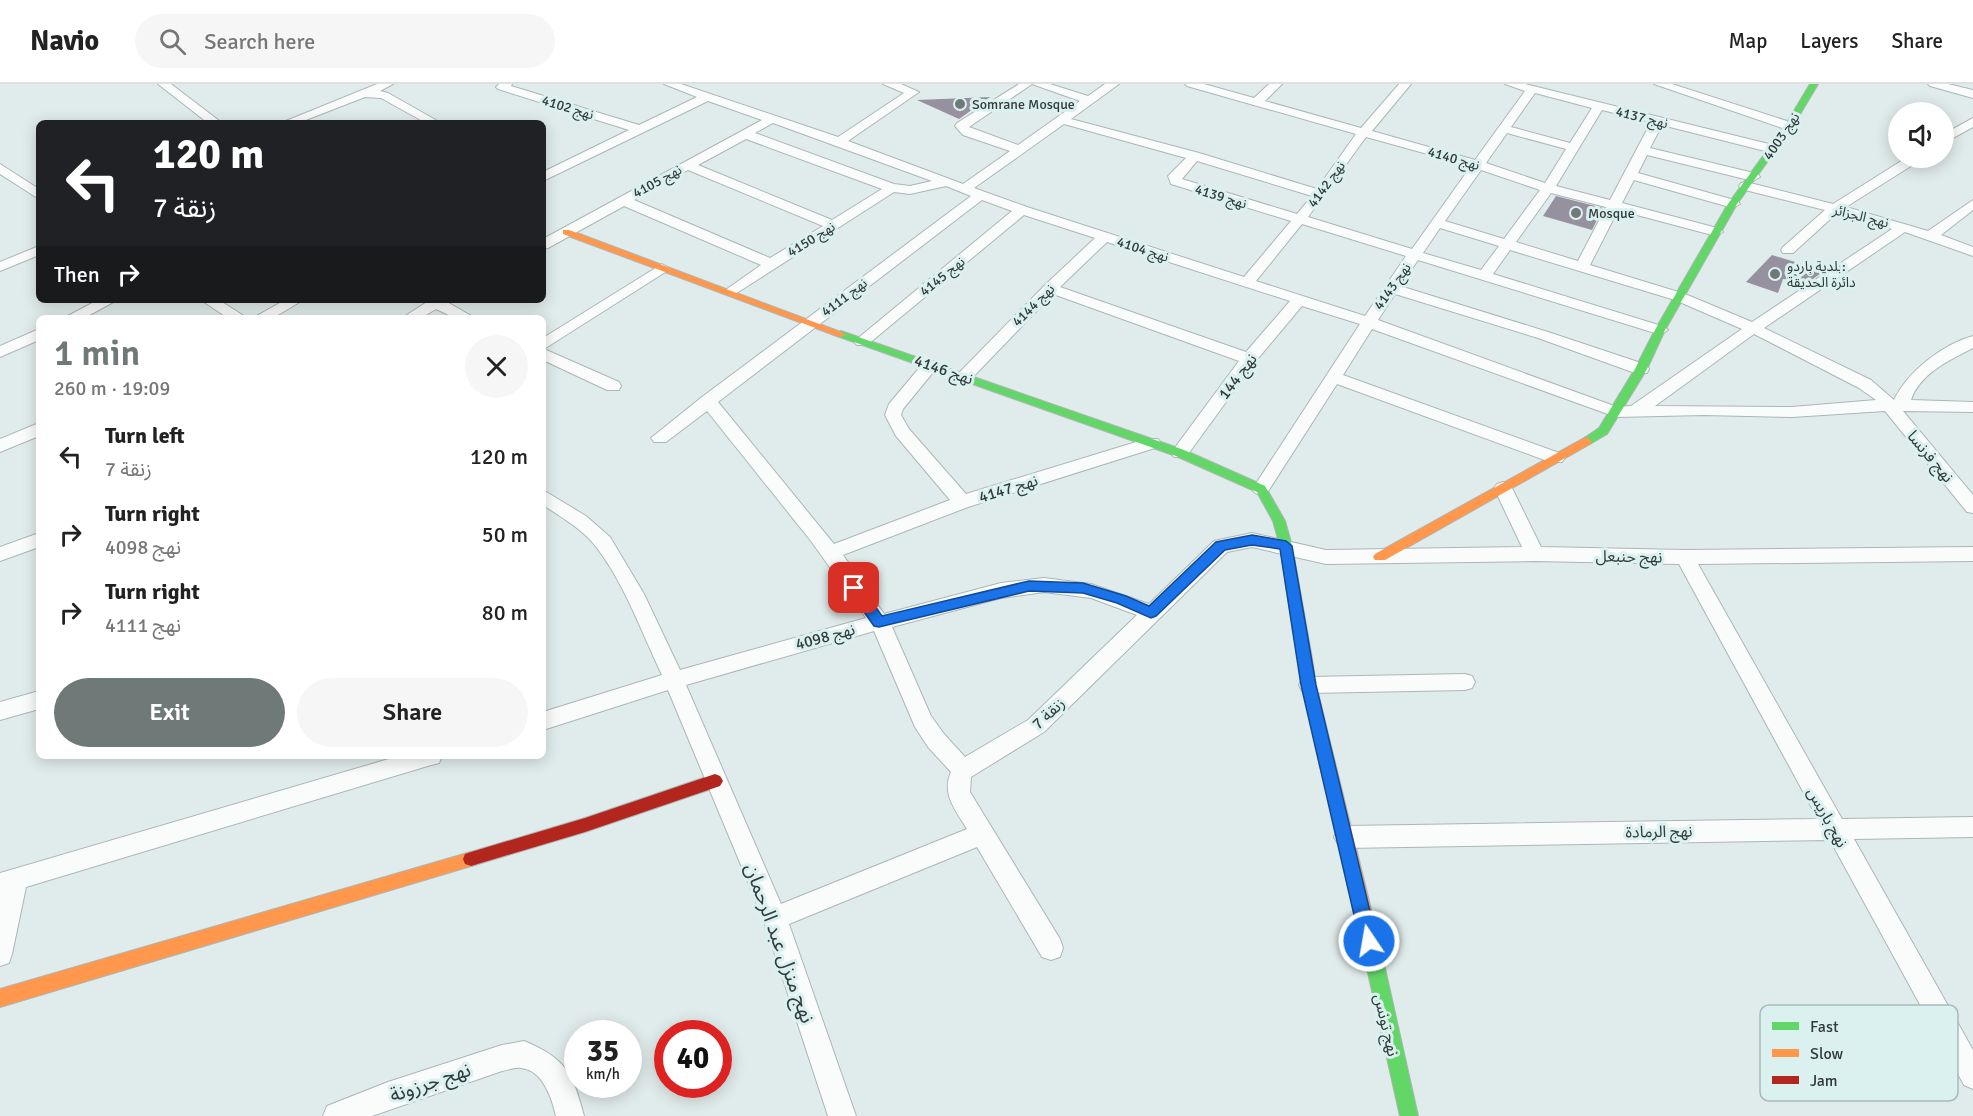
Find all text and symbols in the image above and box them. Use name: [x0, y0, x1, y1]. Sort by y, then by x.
search box: [135, 14, 555, 68]
text: Navio: [30, 24, 99, 58]
icon: search: [156, 25, 189, 58]
text: Search here: [204, 28, 315, 55]
text: Map: [1729, 28, 1767, 54]
text: Layers: [1800, 28, 1858, 54]
text: Share: [1891, 28, 1943, 54]
street label: نهج 4102: [539, 92, 596, 125]
place label: Somrane Mosque: [972, 96, 1075, 113]
marker: Somrane Mosque: [953, 97, 967, 111]
map controls: [1888, 102, 1954, 168]
button: sound: [1888, 102, 1954, 168]
street label: نهج 4137: [1613, 103, 1670, 134]
street label: نهج 4003: [1759, 109, 1805, 164]
text: 120 m: [153, 129, 264, 180]
street label: نهج 4140: [1425, 143, 1482, 176]
icon: left: [54, 144, 132, 222]
street label: نهج 4142: [1304, 158, 1351, 212]
street label: نهج 4105: [630, 161, 686, 204]
street label: نهج 4139: [1192, 181, 1249, 214]
text: زنقة 7: [153, 192, 216, 225]
street label: نهج الجزائر: [1830, 201, 1891, 234]
place label: Mosque: [1588, 205, 1635, 222]
marker: Mosque: [1569, 206, 1583, 220]
street label: نهج 4150: [784, 218, 840, 262]
street label: نهج 4104: [1114, 233, 1171, 268]
street label: نهج 4145: [916, 253, 970, 301]
icon: right: [112, 258, 145, 291]
place label: بلدية باردو: دائرة الحديقة: [1787, 258, 1856, 291]
street label: نهج 4143: [1370, 259, 1416, 314]
text: Then: [54, 261, 100, 288]
marker: بلدية باردو: دائرة الحديقة: [1768, 267, 1782, 281]
street label: نهج 4111: [818, 274, 872, 322]
street label: نهج 4144: [1009, 280, 1060, 332]
text: 1 min: [54, 331, 140, 376]
button: close: [465, 335, 528, 398]
street label: نهج 144: [1214, 350, 1263, 405]
street label: نهج 4146: [911, 351, 976, 391]
text: 260 m · 19:09: [54, 376, 170, 401]
text: Turn left: [105, 422, 185, 449]
street label: نهج فرنسا: [1901, 427, 1958, 488]
icon: left: [54, 440, 87, 473]
text: 120 m: [470, 443, 528, 470]
text: زنقة 7: [105, 457, 152, 482]
street label: نهج 4147: [976, 470, 1041, 509]
text: Turn right: [105, 500, 200, 527]
icon: right: [54, 518, 87, 551]
text: 50 m: [482, 521, 528, 548]
text: نهج 4098: [105, 535, 181, 560]
street label: نهج حنبعل: [1595, 546, 1663, 570]
pin: [828, 562, 879, 613]
icon: arrive: [837, 571, 870, 604]
text: Turn right: [105, 578, 200, 605]
icon: right: [54, 596, 87, 629]
text: 80 m: [482, 599, 528, 626]
text: نهج 4111: [105, 613, 181, 638]
street label: نهج 4098: [793, 619, 858, 656]
button: Exit: [54, 678, 285, 747]
button: Share: [297, 678, 528, 747]
street label: زنقة 7: [1028, 694, 1069, 734]
street label: نهج باريس: [1801, 784, 1852, 852]
street label: نهج الرمادة: [1625, 821, 1693, 845]
street label: نهج منزل عبد الرحمان: [737, 860, 820, 1027]
position arrow: [1337, 909, 1401, 973]
street label: نهج تونس: [1367, 992, 1403, 1059]
legend: [1760, 1005, 1958, 1101]
text: Fast: [1810, 1017, 1839, 1037]
speed limit sign: 40: [654, 1020, 732, 1098]
text: 35: [587, 1033, 619, 1070]
text: Slow: [1810, 1044, 1844, 1064]
street label: نهج جرزونة: [386, 1057, 475, 1110]
text: km/h: [586, 1065, 620, 1083]
text: Jam: [1810, 1071, 1838, 1091]

